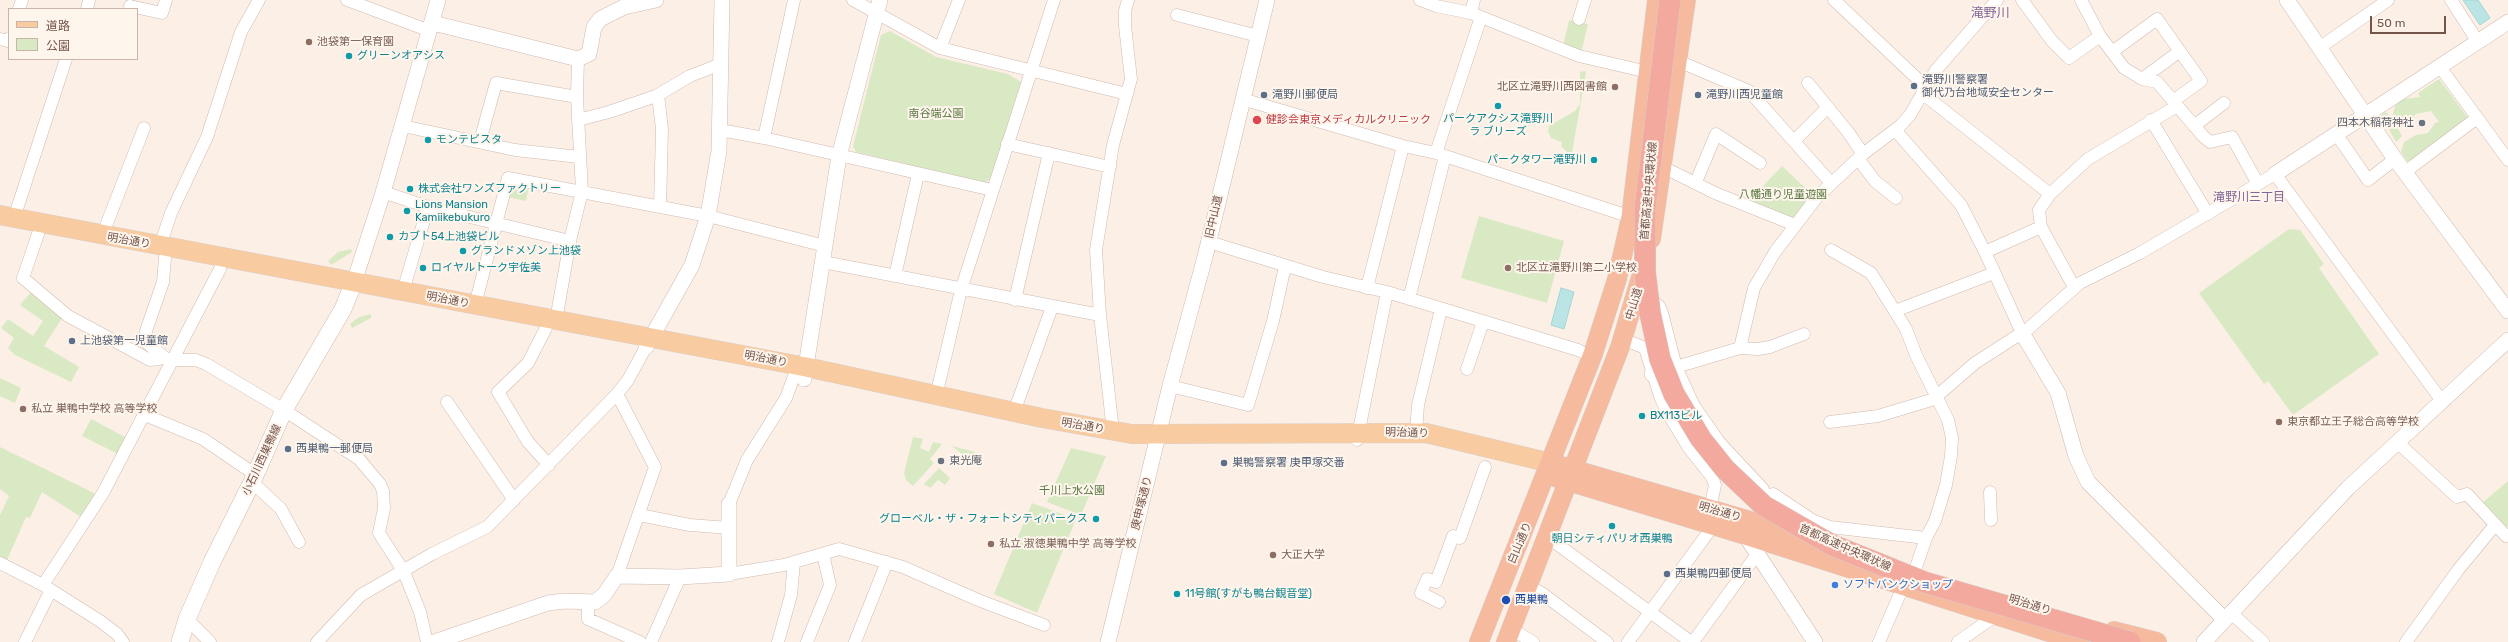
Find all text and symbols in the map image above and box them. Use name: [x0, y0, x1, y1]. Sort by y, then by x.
district label: 滝野川: [1971, 5, 2009, 21]
legend: [8, 8, 138, 60]
scale bar: [2372, 8, 2448, 34]
text: 50 m: [2377, 16, 2405, 30]
text: 道路: [46, 19, 70, 33]
place label: 池袋第一保育園: [317, 35, 394, 49]
marker: 池袋第一保育園: [304, 37, 314, 47]
text: 公園: [46, 39, 70, 53]
place label: グリーンオアシス: [357, 49, 445, 63]
marker: グリーンオアシス: [344, 51, 354, 61]
place label: 滝野川警察署 御代乃台地域安全センター: [1922, 73, 2054, 99]
place label: 北区立滝野川西図書館: [1497, 80, 1607, 94]
marker: 滝野川警察署 御代乃台地域安全センター: [1909, 81, 1919, 91]
marker: 北区立滝野川西図書館: [1610, 82, 1620, 92]
place label: 滝野川郵便局: [1272, 88, 1338, 102]
place label: 滝野川西児童館: [1706, 88, 1783, 102]
marker: 滝野川郵便局: [1259, 90, 1269, 100]
marker: 滝野川西児童館: [1693, 90, 1703, 100]
marker: パークアクシス滝野川 ラ ブリーズ: [1493, 101, 1503, 111]
park label: 南谷端公園: [909, 107, 963, 121]
place label: パークアクシス滝野川 ラ ブリーズ: [1443, 112, 1553, 138]
place label: 健診会東京メディカルクリニック: [1266, 113, 1431, 127]
marker: 健診会東京メディカルクリニック: [1251, 114, 1263, 126]
place label: 四本木稲荷神社: [2337, 116, 2414, 130]
marker: 四本木稲荷神社: [2417, 118, 2427, 128]
place label: モンテビスタ: [436, 133, 502, 147]
marker: モンテビスタ: [423, 135, 433, 145]
street label: 首都高速中央環状線: [1638, 141, 1660, 241]
place label: パークタワー滝野川: [1487, 153, 1586, 167]
marker: パークタワー滝野川: [1589, 155, 1599, 165]
place label: 株式会社ワンズファクトリー: [418, 182, 561, 196]
marker: 株式会社ワンズファクトリー: [405, 184, 415, 194]
park label: 八幡通り児童遊園: [1739, 188, 1827, 202]
district label: 滝野川三丁目: [2213, 191, 2285, 205]
street label: 旧中山道: [1203, 194, 1225, 240]
place label: Lions Mansion Kamiikebukuro: [415, 198, 490, 224]
marker: Lions Mansion Kamiikebukuro: [402, 206, 412, 216]
place label: カブト54上池袋ビル: [398, 230, 499, 244]
street label: 明治通り: [106, 231, 152, 251]
marker: カブト54上池袋ビル: [385, 232, 395, 242]
place label: グランドメゾン上池袋: [471, 244, 581, 258]
marker: グランドメゾン上池袋: [458, 246, 468, 256]
place label: ロイヤルトーク宇佐美: [431, 261, 541, 275]
place label: 北区立滝野川第二小学校: [1516, 261, 1637, 275]
marker: ロイヤルトーク宇佐美: [418, 263, 428, 273]
marker: 北区立滝野川第二小学校: [1503, 263, 1513, 273]
street label: 中山道: [1623, 286, 1645, 322]
street label: 明治通り: [425, 289, 471, 311]
place label: 上池袋第一児童館: [80, 334, 168, 348]
marker: 上池袋第一児童館: [67, 336, 77, 346]
street label: 明治通り: [743, 348, 789, 370]
place label: 私立 巣鴨中学校 高等学校: [31, 402, 157, 416]
marker: 私立 巣鴨中学校 高等学校: [18, 404, 28, 414]
place label: BX113ビル: [1650, 409, 1702, 423]
marker: BX113ビル: [1637, 411, 1647, 421]
place label: 東京都立王子総合高等学校: [2287, 415, 2419, 429]
street label: 明治通り: [1060, 416, 1106, 436]
marker: 東京都立王子総合高等学校: [2274, 417, 2284, 427]
street label: 小石川西巣鴨線: [240, 422, 284, 498]
street label: 明治通り: [1385, 426, 1429, 440]
place label: 西巣鴨一郵便局: [296, 442, 373, 456]
marker: 西巣鴨一郵便局: [283, 444, 293, 454]
place label: 東光庵: [949, 454, 982, 468]
marker: 東光庵: [936, 456, 946, 466]
place label: 巣鴨警察署 庚甲塚交番: [1232, 456, 1345, 470]
marker: 巣鴨警察署 庚甲塚交番: [1219, 458, 1229, 468]
street label: 庚申塚通り: [1129, 475, 1155, 531]
park label: 千川上水公園: [1039, 484, 1105, 498]
street label: 明治通り: [1697, 500, 1743, 524]
place label: グローベル・ザ・フォートシティパークス: [879, 512, 1088, 526]
marker: グローベル・ザ・フォートシティパークス: [1091, 514, 1101, 524]
street label: 白山通り: [1505, 520, 1535, 566]
marker: 朝日シティパリオ西巣鴨: [1607, 521, 1617, 531]
street label: 首都高速中央環状線: [1797, 522, 1893, 574]
place label: 朝日シティパリオ西巣鴨: [1552, 532, 1672, 546]
place label: 私立 淑徳巣鴨中学 高等学校: [999, 537, 1136, 551]
marker: 私立 淑徳巣鴨中学 高等学校: [986, 539, 996, 549]
place label: 大正大学: [1281, 548, 1325, 562]
marker: 大正大学: [1268, 550, 1278, 560]
place label: 西巣鴨四郵便局: [1675, 567, 1752, 581]
marker: 西巣鴨四郵便局: [1662, 569, 1672, 579]
place label: ソフトバンクショップ: [1843, 578, 1953, 592]
marker: ソフトバンクショップ: [1830, 580, 1840, 590]
place label: 11号館(すがも鴨台観音堂): [1185, 587, 1312, 601]
marker: 11号館(すがも鴨台観音堂): [1172, 589, 1182, 599]
street label: 明治通り: [2007, 592, 2053, 618]
place label: 西巣鴨: [1515, 593, 1548, 607]
marker: 西巣鴨: [1500, 594, 1512, 606]

